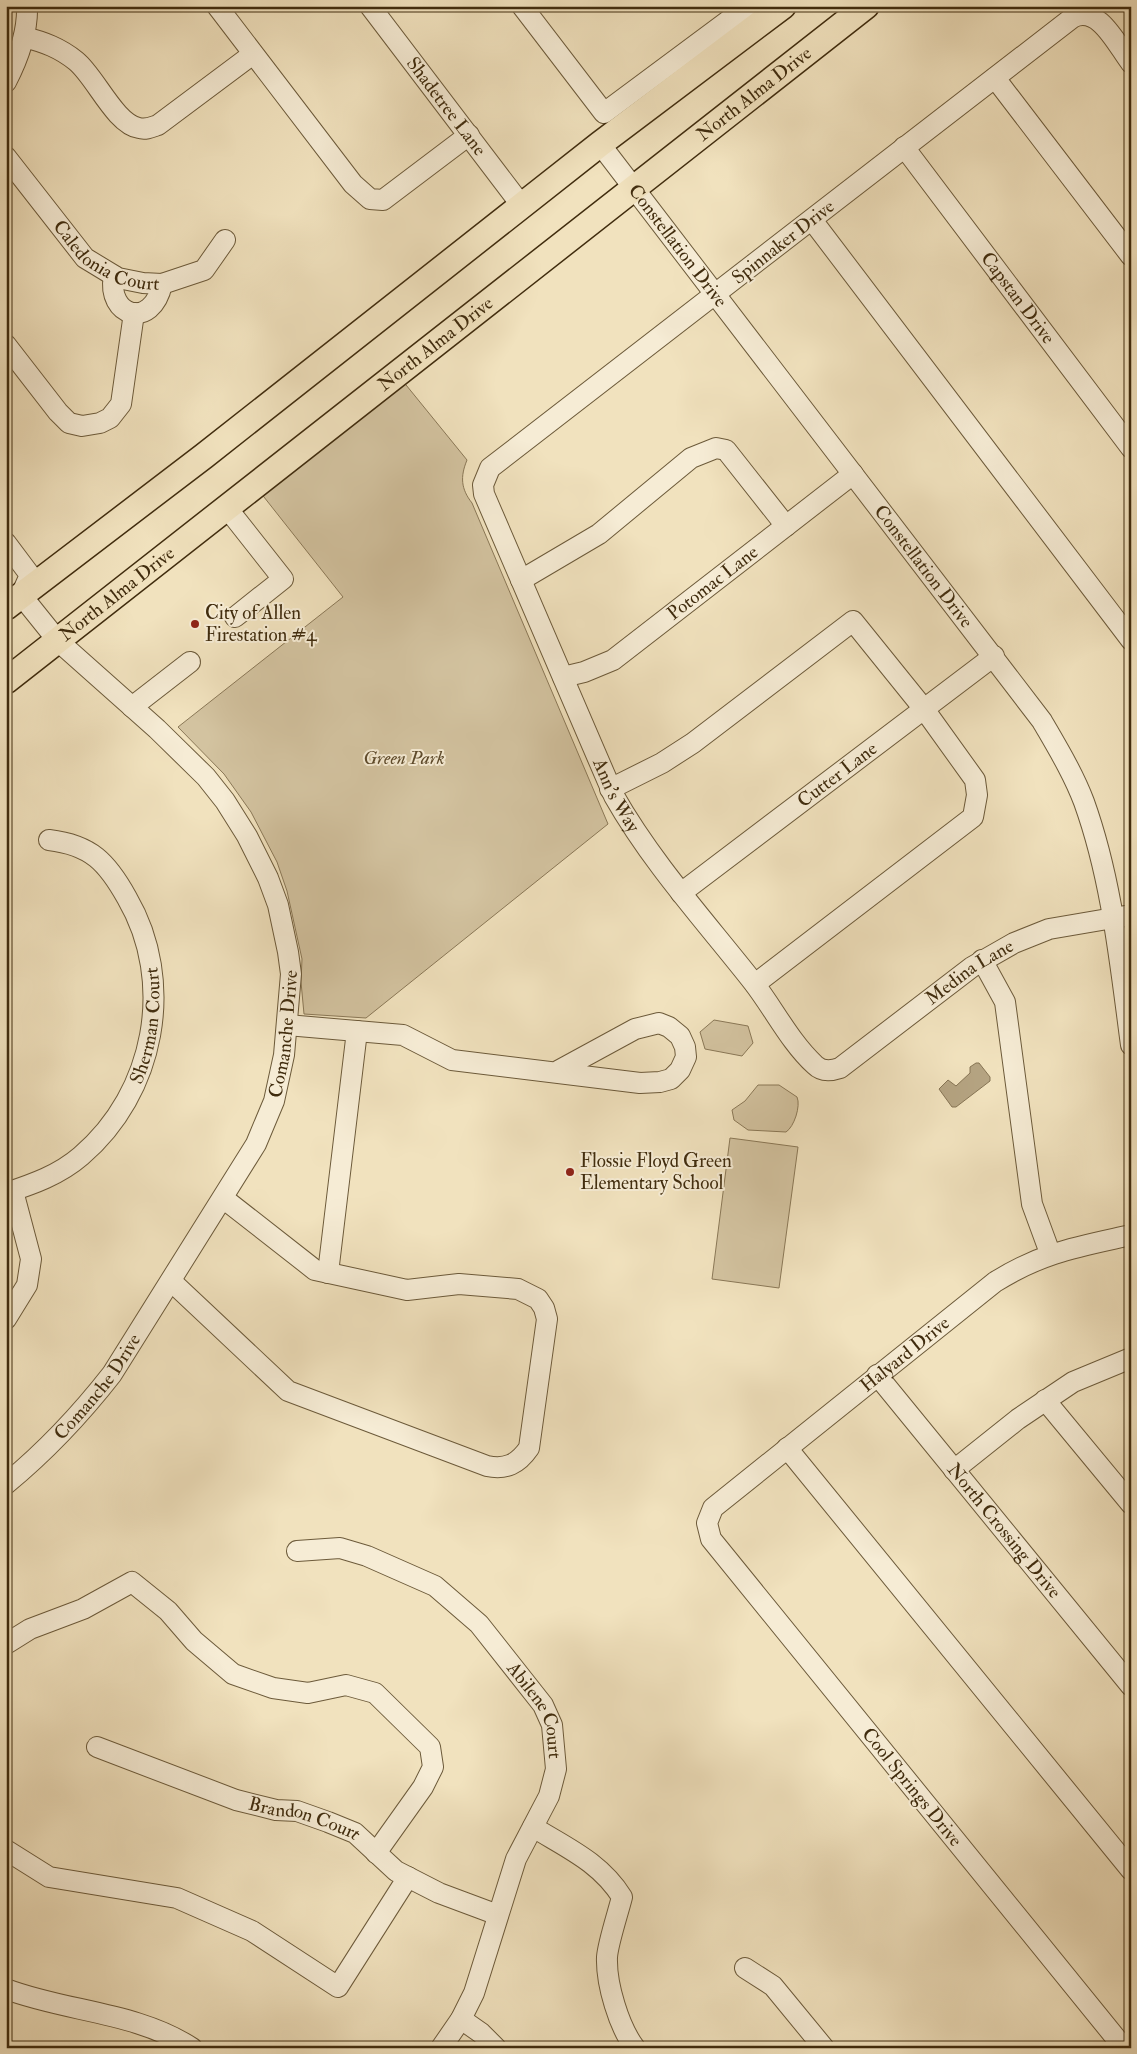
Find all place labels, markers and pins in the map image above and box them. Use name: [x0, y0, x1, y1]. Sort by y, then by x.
place label: City of Allen Firestation #4: [205, 601, 317, 647]
marker: City of Allen Firestation #4: [189, 618, 201, 630]
place label: Flossie Floyd Green Elementary School: [580, 1149, 732, 1195]
marker: Flossie Floyd Green Elementary School: [564, 1166, 576, 1178]

